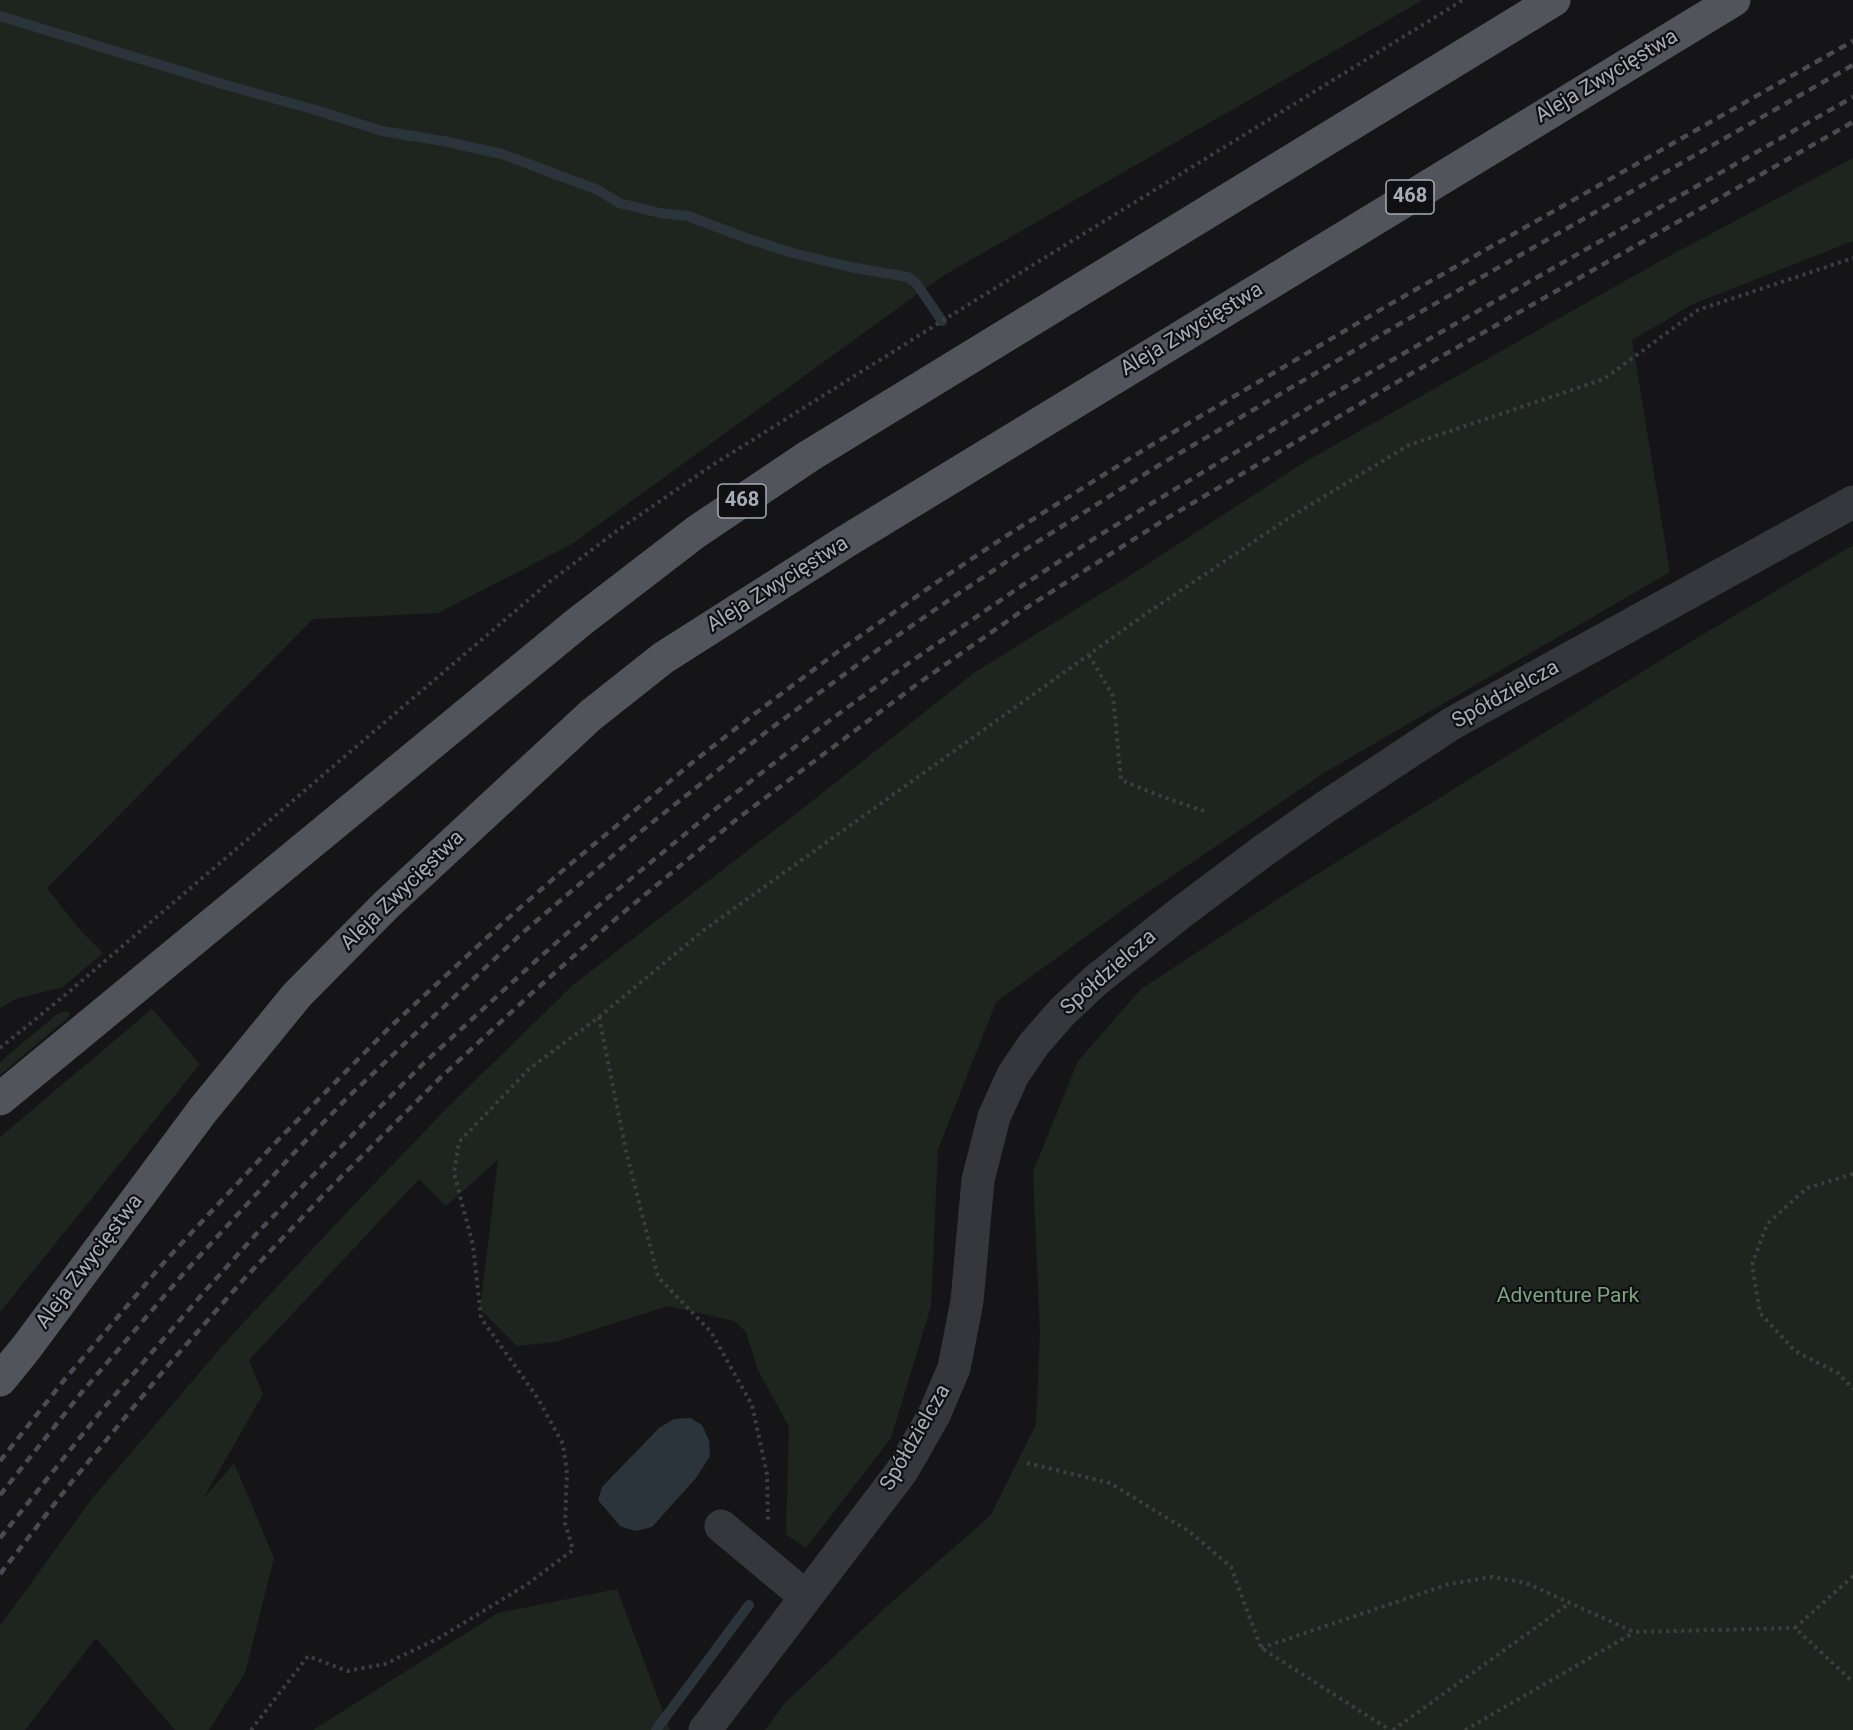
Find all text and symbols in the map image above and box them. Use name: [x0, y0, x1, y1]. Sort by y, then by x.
street label: Aleja Zwycięstwa: [1531, 25, 1683, 129]
road number: 468: [1386, 180, 1434, 214]
street label: Aleja Zwycięstwa: [1116, 278, 1268, 382]
road number: 468: [718, 484, 766, 518]
street label: Aleja Zwycięstwa: [703, 531, 853, 639]
street label: Spółdzielcza: [1448, 655, 1564, 735]
street label: Aleja Zwycięstwa: [336, 826, 470, 956]
street label: Spółdzielcza: [1056, 925, 1162, 1021]
street label: Aleja Zwycięstwa: [31, 1190, 149, 1334]
park label: Adventure Park: [1497, 1284, 1639, 1310]
street label: Spółdzielcza: [875, 1380, 957, 1496]

